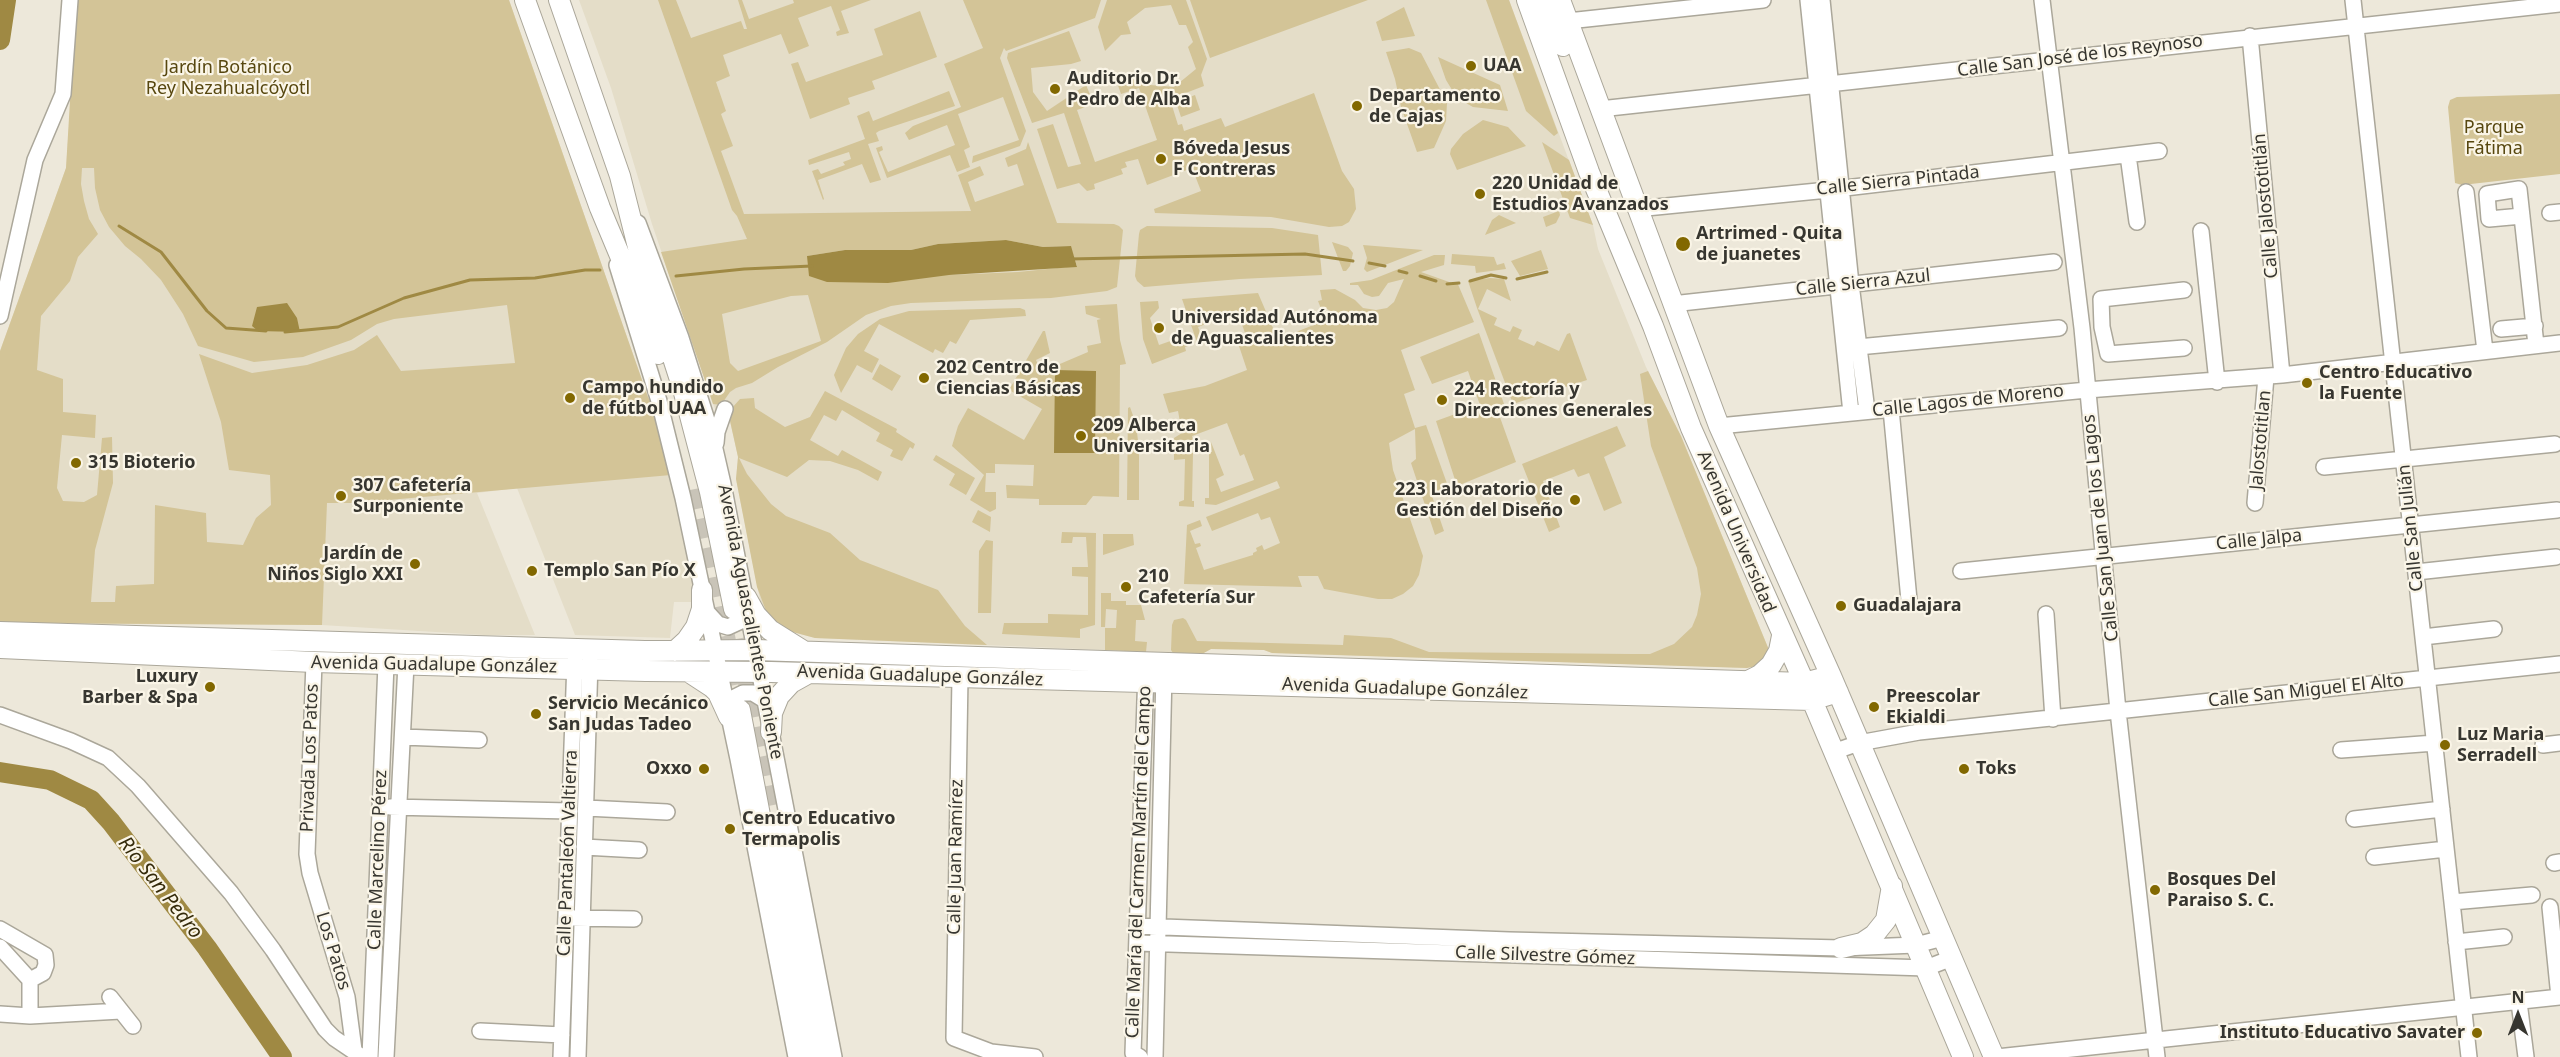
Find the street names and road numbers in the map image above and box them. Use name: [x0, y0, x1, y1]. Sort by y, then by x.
street label: Calle San José de los Reynoso: [1956, 30, 2204, 82]
street label: Calle Jalostotitlán: [2249, 133, 2283, 279]
street label: Calle Sierra Pintada: [1815, 162, 1981, 200]
street label: Calle Sierra Azul: [1795, 265, 1931, 301]
street label: Calle Lagos de Moreno: [1871, 380, 2065, 422]
street label: Jalostotitlan: [2246, 389, 2276, 491]
street label: Calle San Juan de los Lagos: [2078, 413, 2124, 643]
street label: Avenida Universidad: [1692, 448, 1780, 616]
street label: Calle San Julián: [2394, 463, 2428, 593]
street label: Avenida Aguascalientes Poniente: [713, 483, 787, 761]
street label: Calle Jalpa: [2215, 525, 2303, 555]
street label: Avenida Guadalupe González: [311, 652, 557, 678]
street label: Avenida Guadalupe González: [797, 661, 1043, 691]
street label: Calle San Miguel El Alto: [2207, 670, 2405, 712]
street label: Avenida Guadalupe González: [1282, 674, 1528, 704]
street label: Privada Los Patos: [297, 683, 323, 833]
street label: Calle María del Carmen Martín del Campo: [1122, 685, 1156, 1039]
street label: Calle Pantaleón Valtierra: [554, 749, 582, 957]
street label: Calle Marcelino Pérez: [364, 769, 392, 951]
street label: Calle Juan Ramírez: [944, 779, 968, 935]
street label: Los Patos: [311, 909, 355, 993]
street label: Calle Silvestre Gómez: [1455, 942, 1635, 970]

